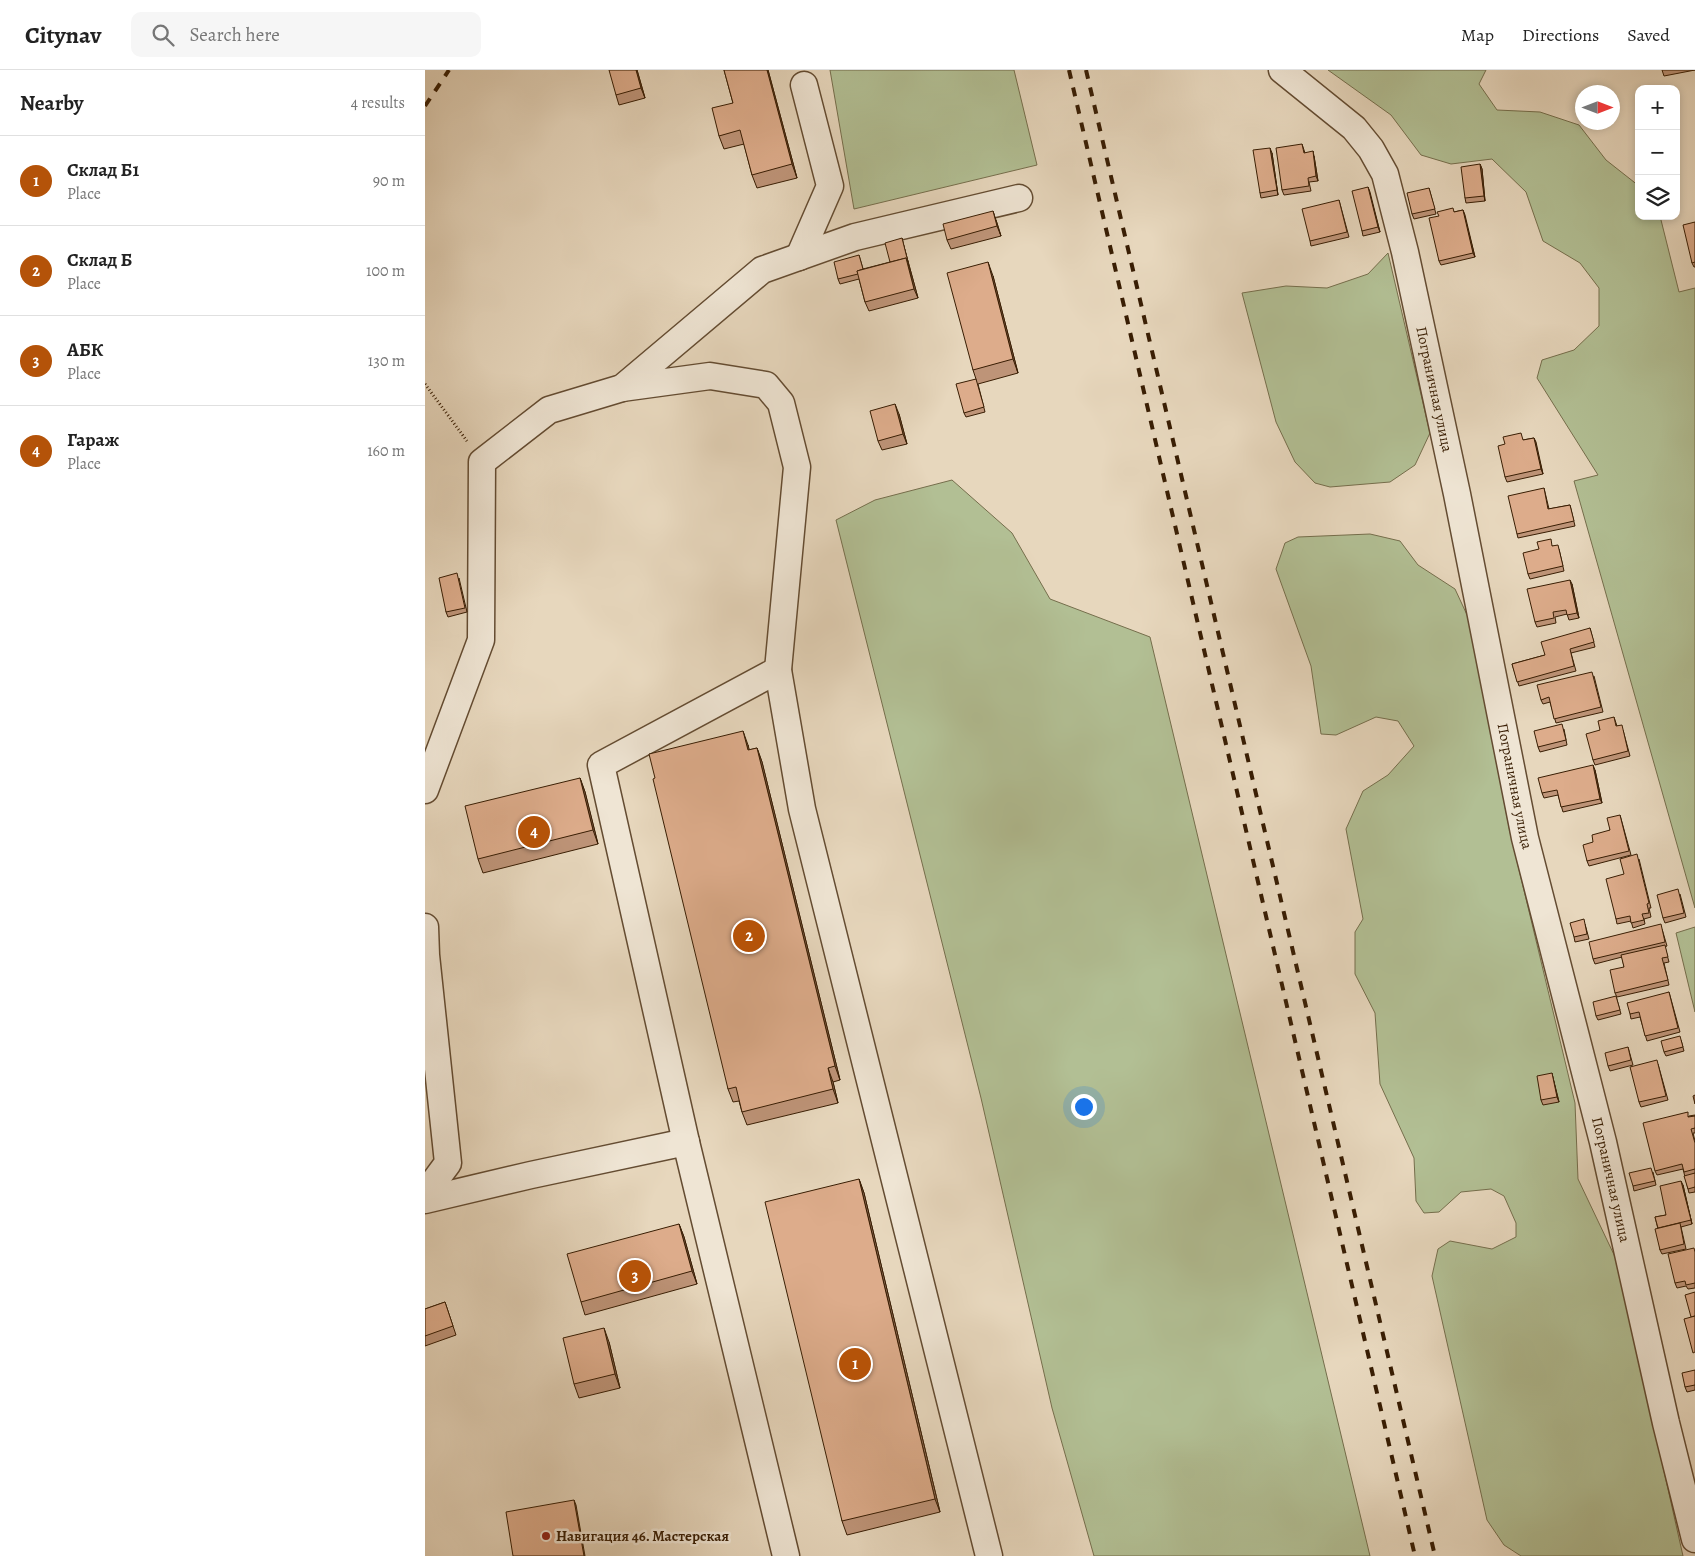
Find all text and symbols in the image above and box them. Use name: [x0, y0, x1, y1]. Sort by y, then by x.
search box: [131, 12, 481, 57]
text: Citynav: [25, 19, 101, 51]
icon: search: [149, 21, 177, 49]
text: Search here: [189, 22, 280, 48]
text: Map: [1461, 23, 1494, 47]
text: Directions: [1522, 23, 1599, 47]
text: Saved: [1627, 23, 1670, 47]
north arrow: [1575, 85, 1620, 130]
map controls: [1635, 85, 1680, 220]
button: +: [1635, 85, 1680, 130]
text: Nearby: [20, 89, 83, 117]
text: 4 results: [351, 92, 405, 114]
button: −: [1635, 130, 1680, 175]
text: Склад Б1: [67, 157, 139, 183]
text: 1: [33, 170, 39, 192]
text: 90 m: [373, 170, 405, 192]
button: layers: [1635, 175, 1680, 220]
text: Place: [67, 183, 101, 205]
text: Склад Б: [67, 247, 132, 273]
text: 2: [32, 260, 40, 282]
text: 100 m: [366, 260, 405, 282]
text: Place: [67, 273, 101, 295]
street label: Пограничная улица: [1411, 325, 1458, 454]
text: АБК: [67, 337, 103, 363]
text: 3: [33, 350, 39, 372]
text: 130 m: [368, 350, 405, 372]
text: Place: [67, 363, 101, 385]
text: Гараж: [67, 427, 119, 453]
text: 4: [32, 440, 40, 462]
text: 160 m: [367, 440, 405, 462]
text: Place: [67, 453, 101, 475]
street label: Пограничная улица: [1493, 721, 1537, 851]
pin: 4: [518, 813, 550, 851]
pin: 2: [733, 917, 765, 955]
your location: [1071, 1094, 1097, 1120]
street label: Пограничная улица: [1587, 1115, 1635, 1244]
pin: 3: [619, 1257, 651, 1295]
pin: 1: [839, 1345, 871, 1383]
place label: Навигация 46. Мастерская: [556, 1526, 729, 1546]
marker: Навигация 46. Мастерская: [540, 1530, 552, 1542]

